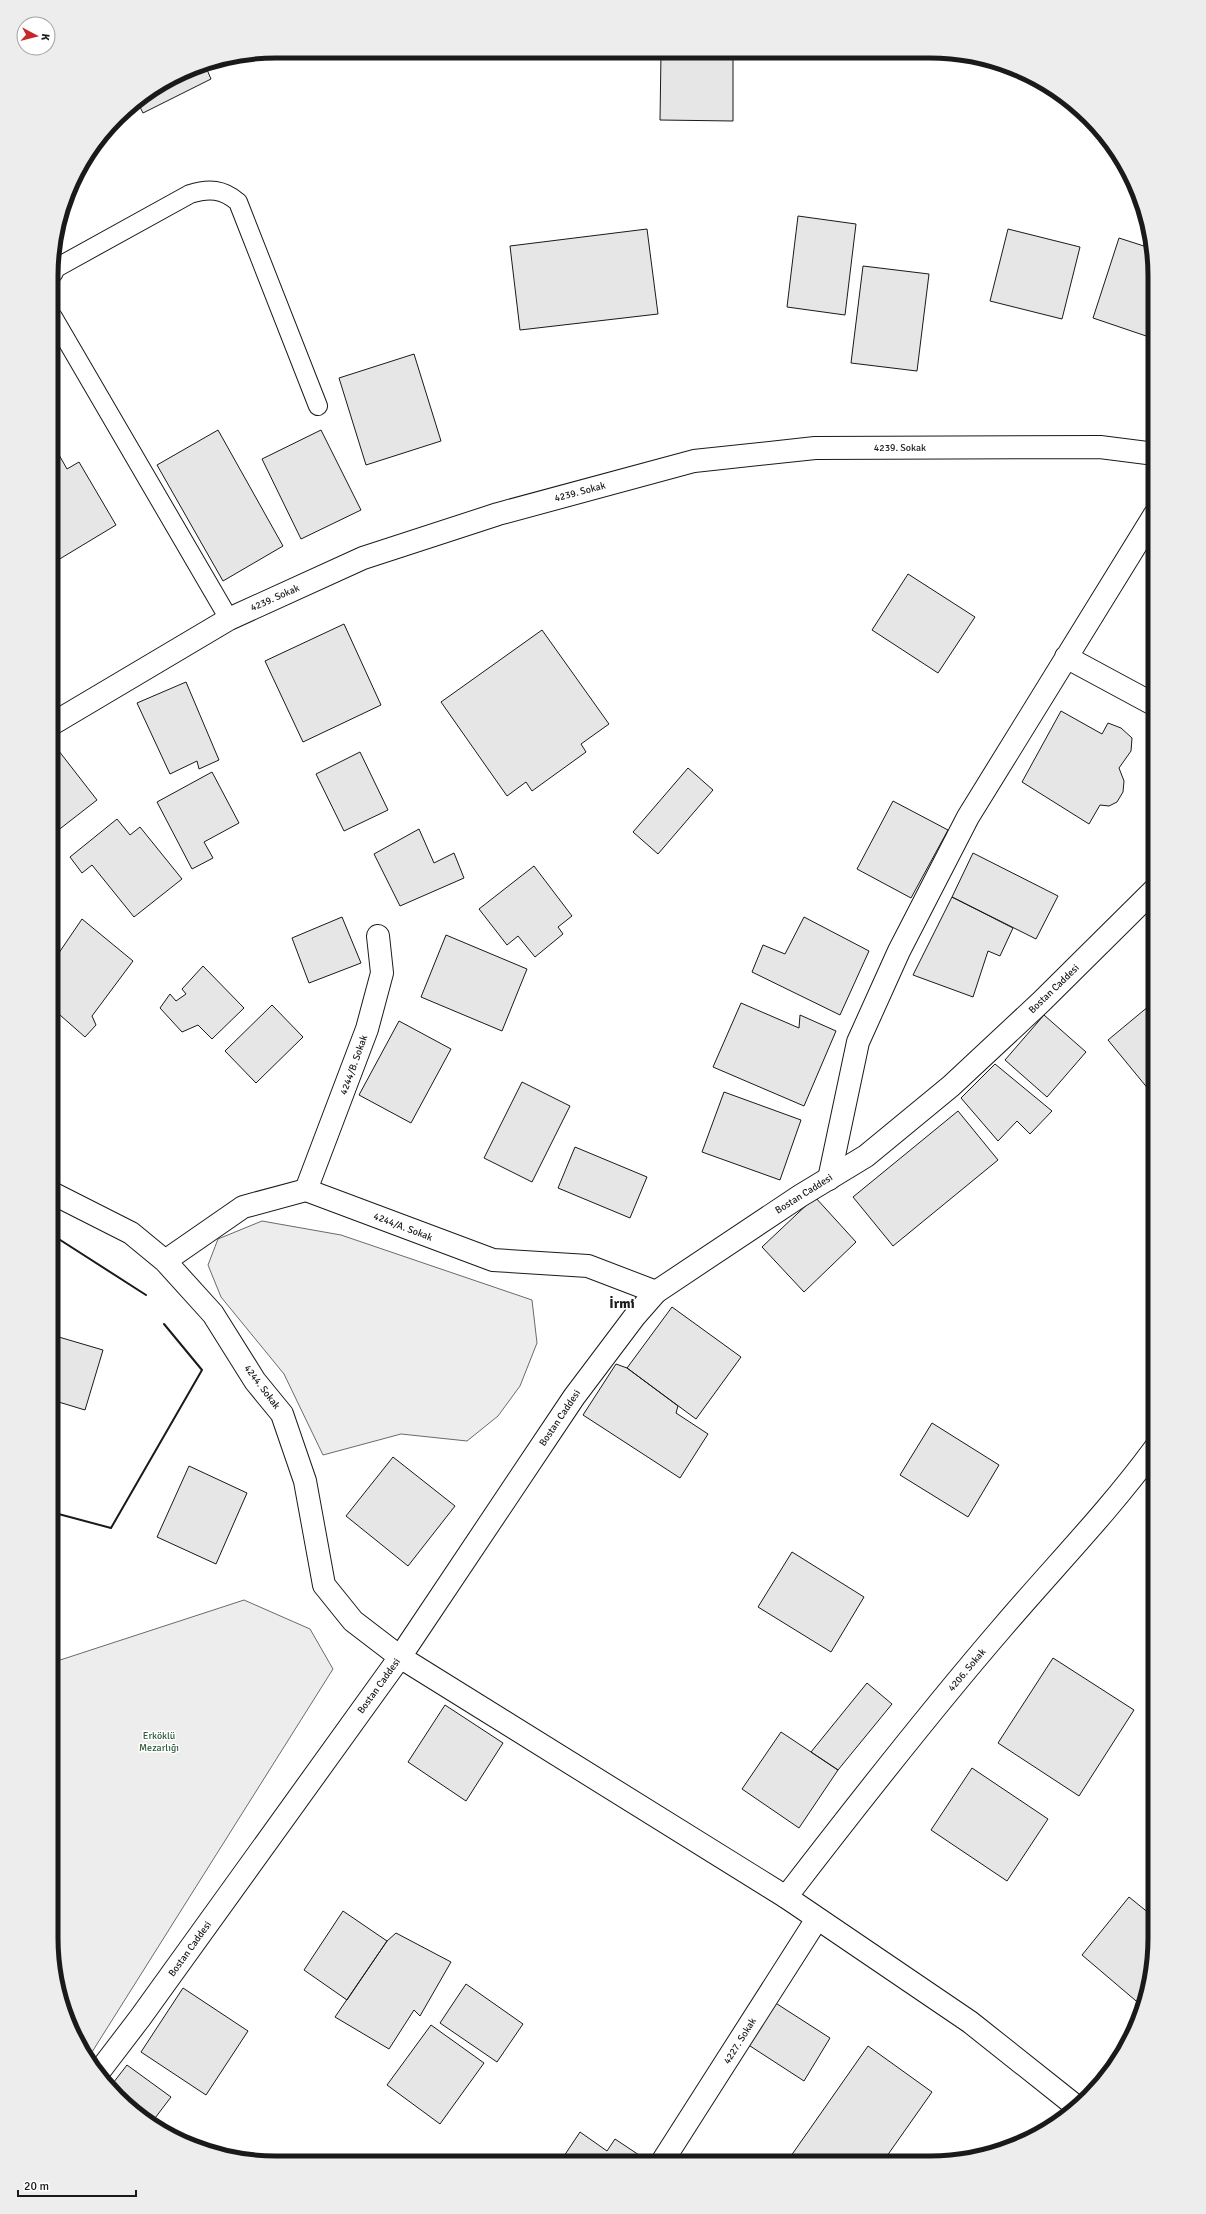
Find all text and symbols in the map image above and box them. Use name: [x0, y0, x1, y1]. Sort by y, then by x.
north arrow: [16, 16, 56, 56]
text: K: [39, 33, 52, 42]
street label: 4239. Sokak: [874, 442, 926, 454]
street label: 4239. Sokak: [553, 479, 607, 505]
street label: 4239. Sokak: [249, 582, 301, 614]
street label: Bostan Caddesi: [1026, 962, 1082, 1016]
street label: 4244/B. Sokak: [338, 1034, 370, 1096]
street label: Bostan Caddesi: [773, 1172, 835, 1216]
street label: 4244/A. Sokak: [372, 1210, 434, 1244]
district label: İrmi: [609, 1295, 635, 1312]
street label: 4244. Sokak: [241, 1363, 283, 1411]
street label: Bostan Caddesi: [537, 1387, 583, 1449]
street label: 4206. Sokak: [946, 1646, 988, 1694]
street label: Bostan Caddesi: [355, 1656, 403, 1716]
park label: Erköklü Mezarlığı: [139, 1730, 179, 1754]
street label: Bostan Caddesi: [166, 1919, 214, 1979]
street label: 4227. Sokak: [721, 2016, 759, 2066]
scale bar: [18, 2172, 136, 2198]
text: 20 m: [24, 2179, 49, 2194]

